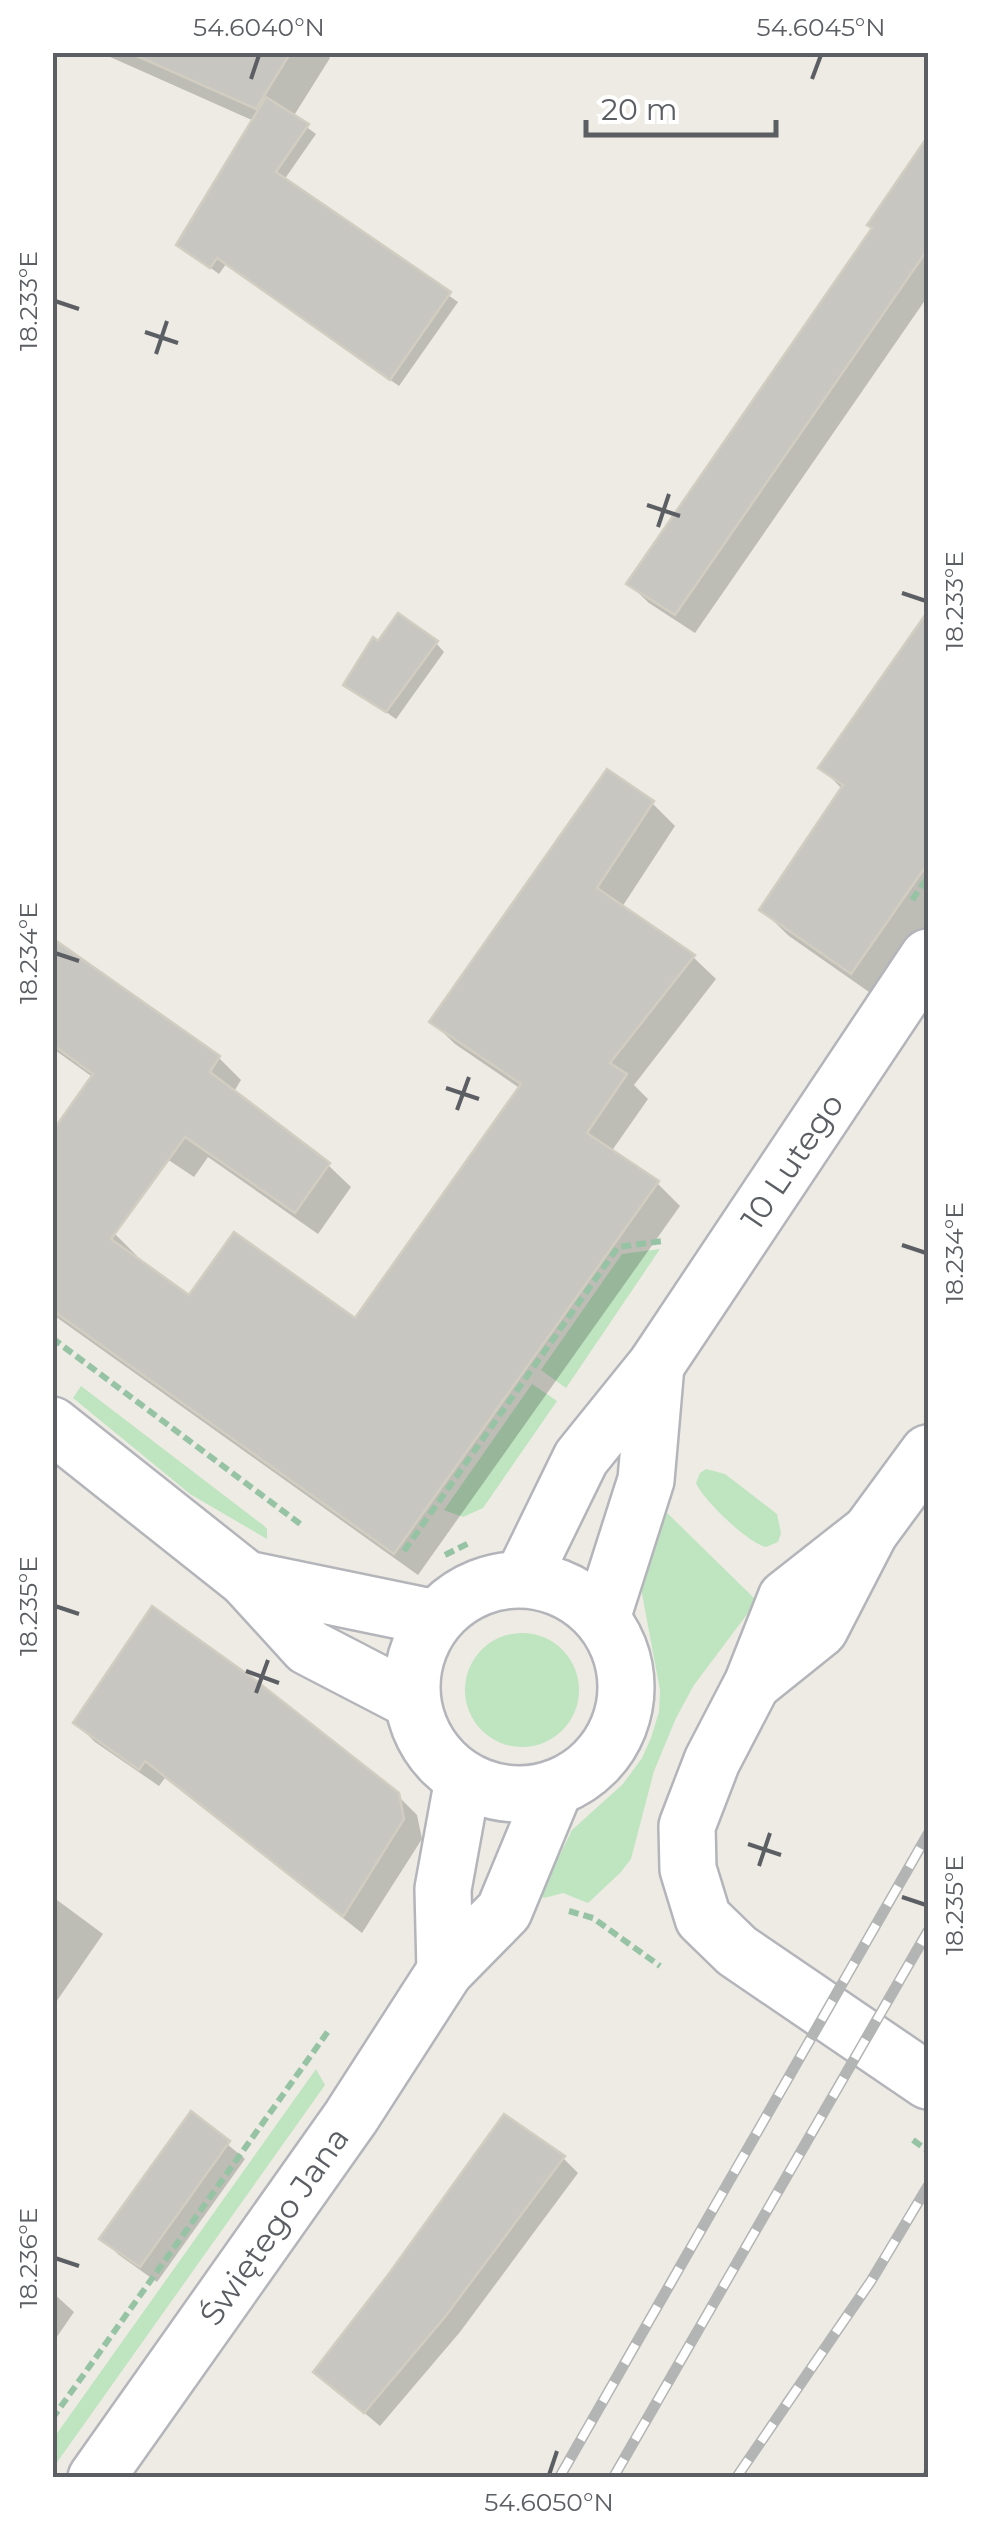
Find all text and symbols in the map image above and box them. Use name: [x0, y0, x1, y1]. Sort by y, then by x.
text: 54.6040°N: [193, 12, 325, 42]
text: 54.6045°N: [756, 12, 886, 42]
scale bar: [586, 75, 776, 137]
text: 20 m: [601, 91, 678, 128]
text: 18.233°E: [13, 251, 43, 351]
text: 18.233°E: [939, 551, 969, 651]
text: 18.234°E: [13, 902, 43, 1004]
street label: 10 Lutego: [733, 1086, 851, 1236]
text: 18.234°E: [939, 1202, 969, 1304]
text: 18.235°E: [13, 1556, 43, 1656]
text: 18.235°E: [939, 1855, 969, 1955]
street label: Świętego Jana: [191, 2119, 357, 2333]
text: 18.236°E: [13, 2208, 43, 2308]
text: 54.6050°N: [484, 2487, 614, 2517]

